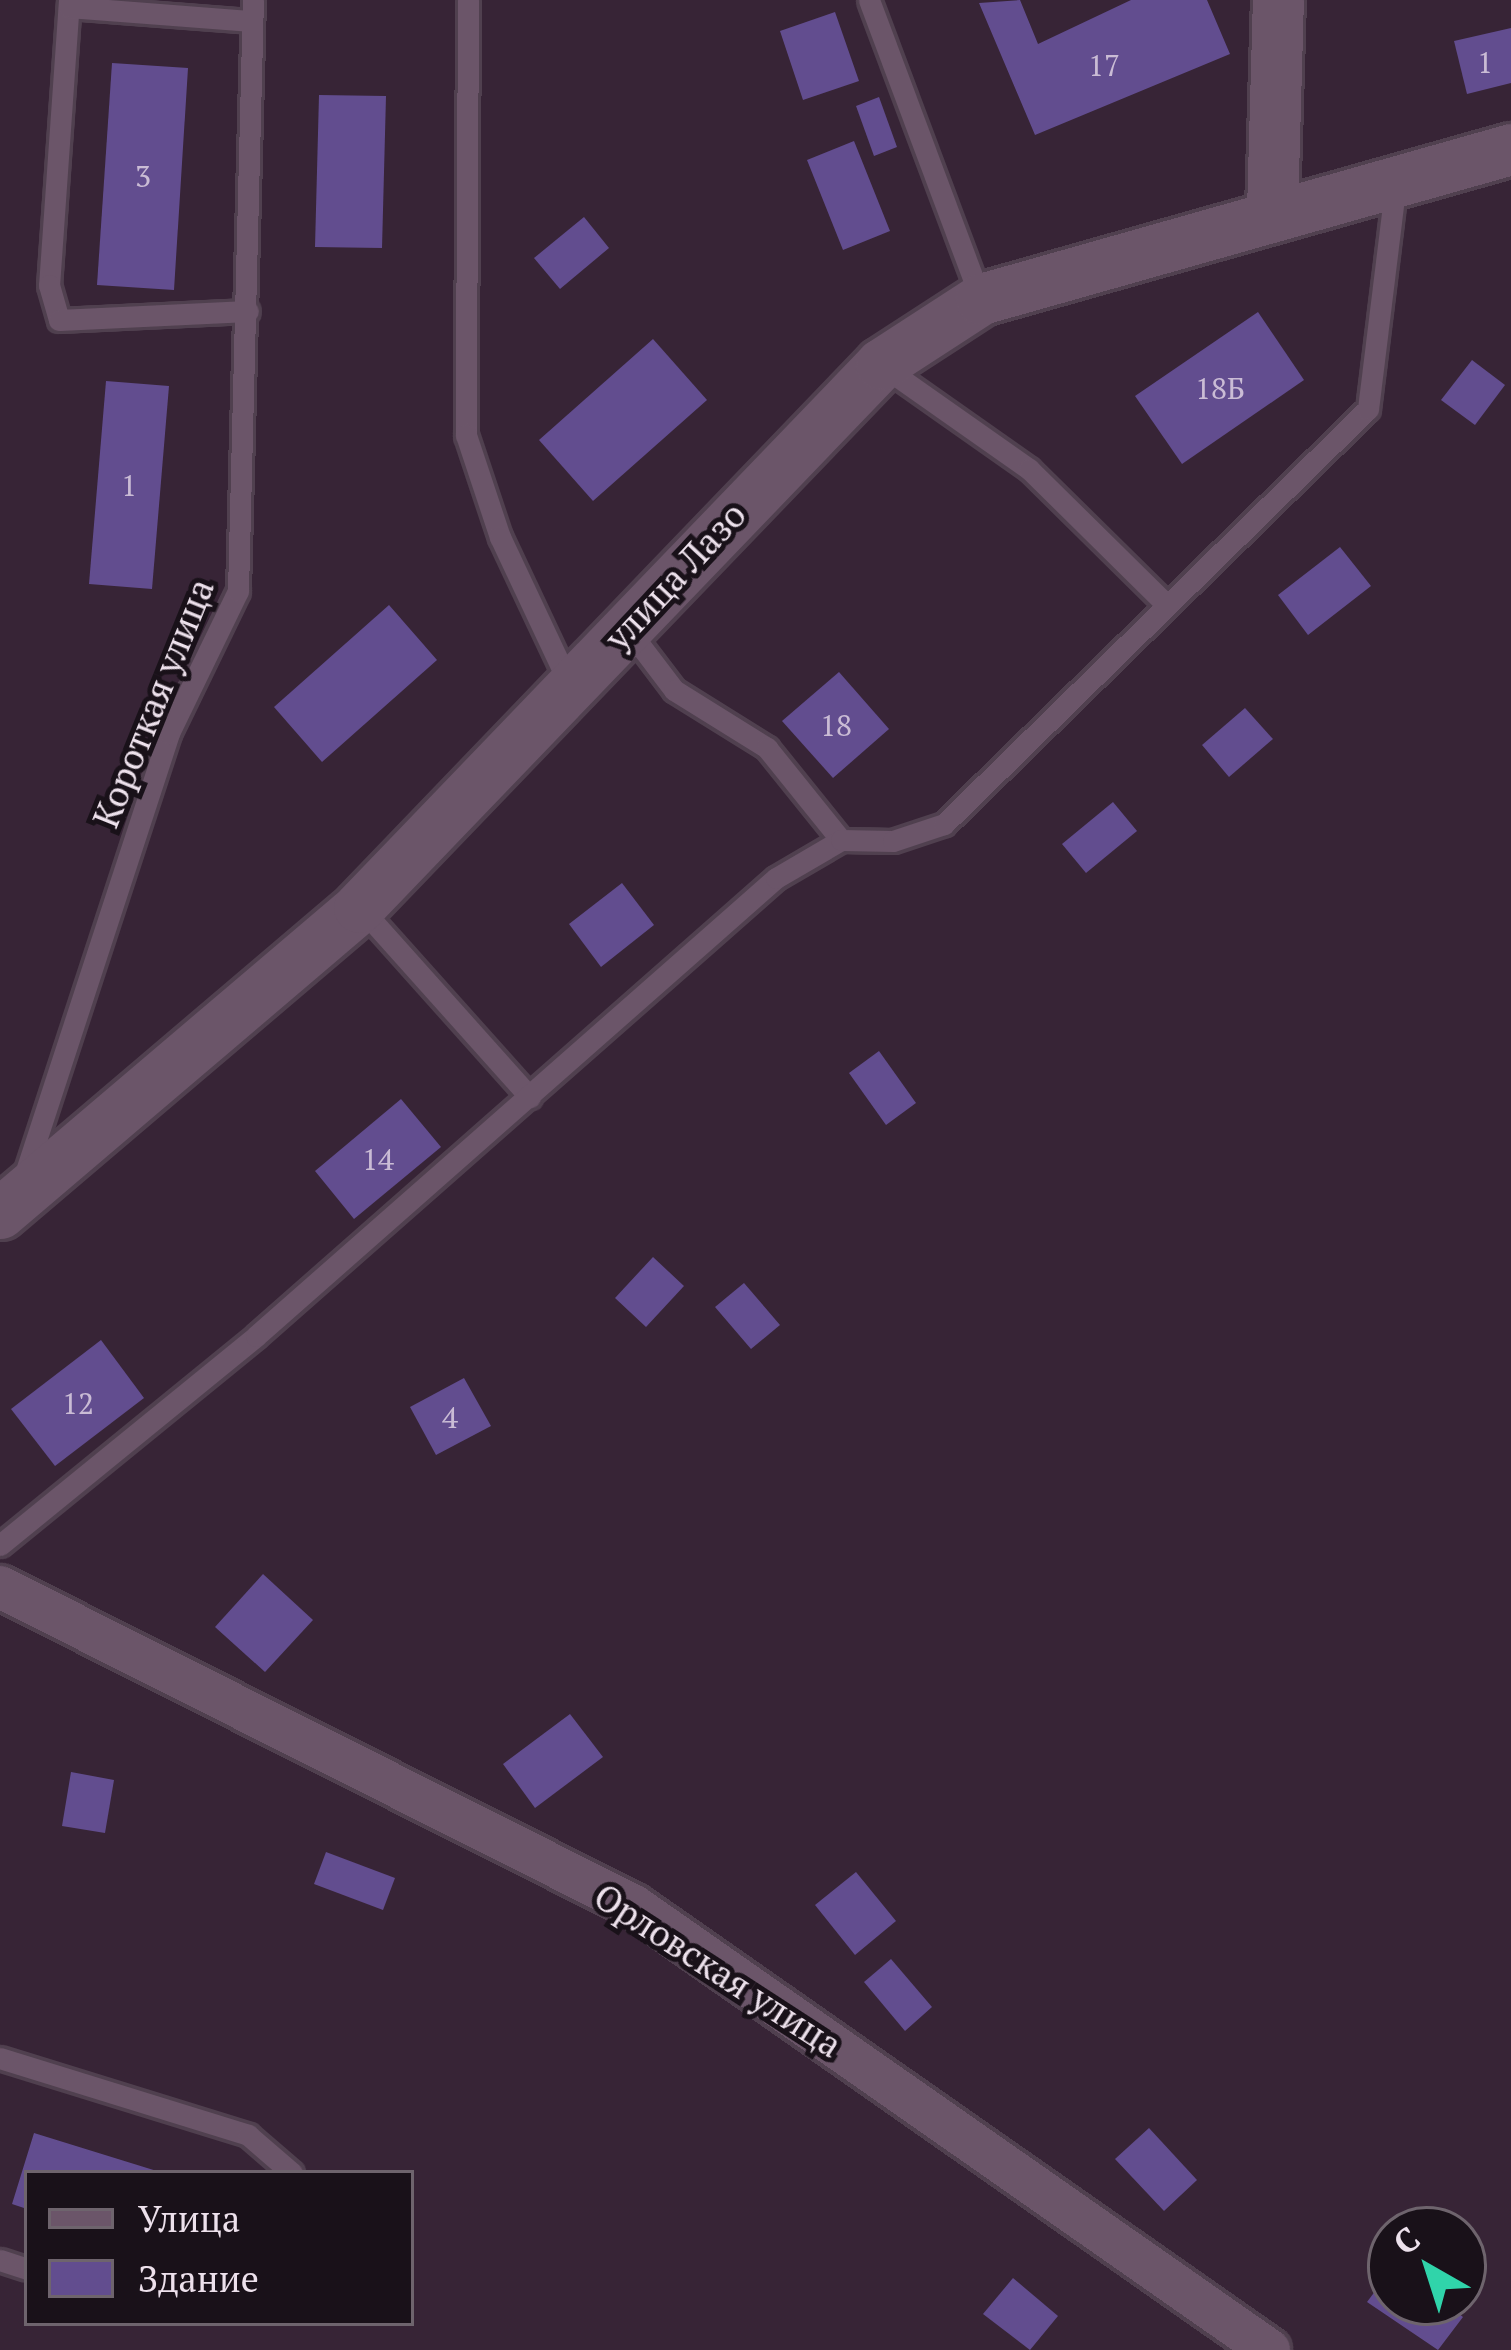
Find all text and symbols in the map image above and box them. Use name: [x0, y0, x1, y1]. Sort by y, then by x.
house number: 1: [1477, 44, 1493, 80]
house number: 17: [1088, 47, 1120, 83]
house number: 3: [135, 158, 151, 194]
house number: 18Б: [1195, 370, 1245, 406]
house number: 1: [121, 467, 137, 503]
street label: улица Лазо: [596, 493, 754, 659]
street label: Короткая улица: [84, 572, 222, 834]
house number: 18: [820, 707, 852, 743]
house number: 14: [362, 1141, 394, 1177]
house number: 12: [62, 1385, 94, 1421]
house number: 4: [442, 1399, 458, 1435]
street label: Орловская улица: [586, 1874, 850, 2066]
legend: [24, 2170, 414, 2326]
text: Улица: [138, 2195, 240, 2242]
north arrow: [1367, 2206, 1487, 2326]
text: С: [1384, 2216, 1428, 2263]
text: Здание: [138, 2255, 259, 2302]

